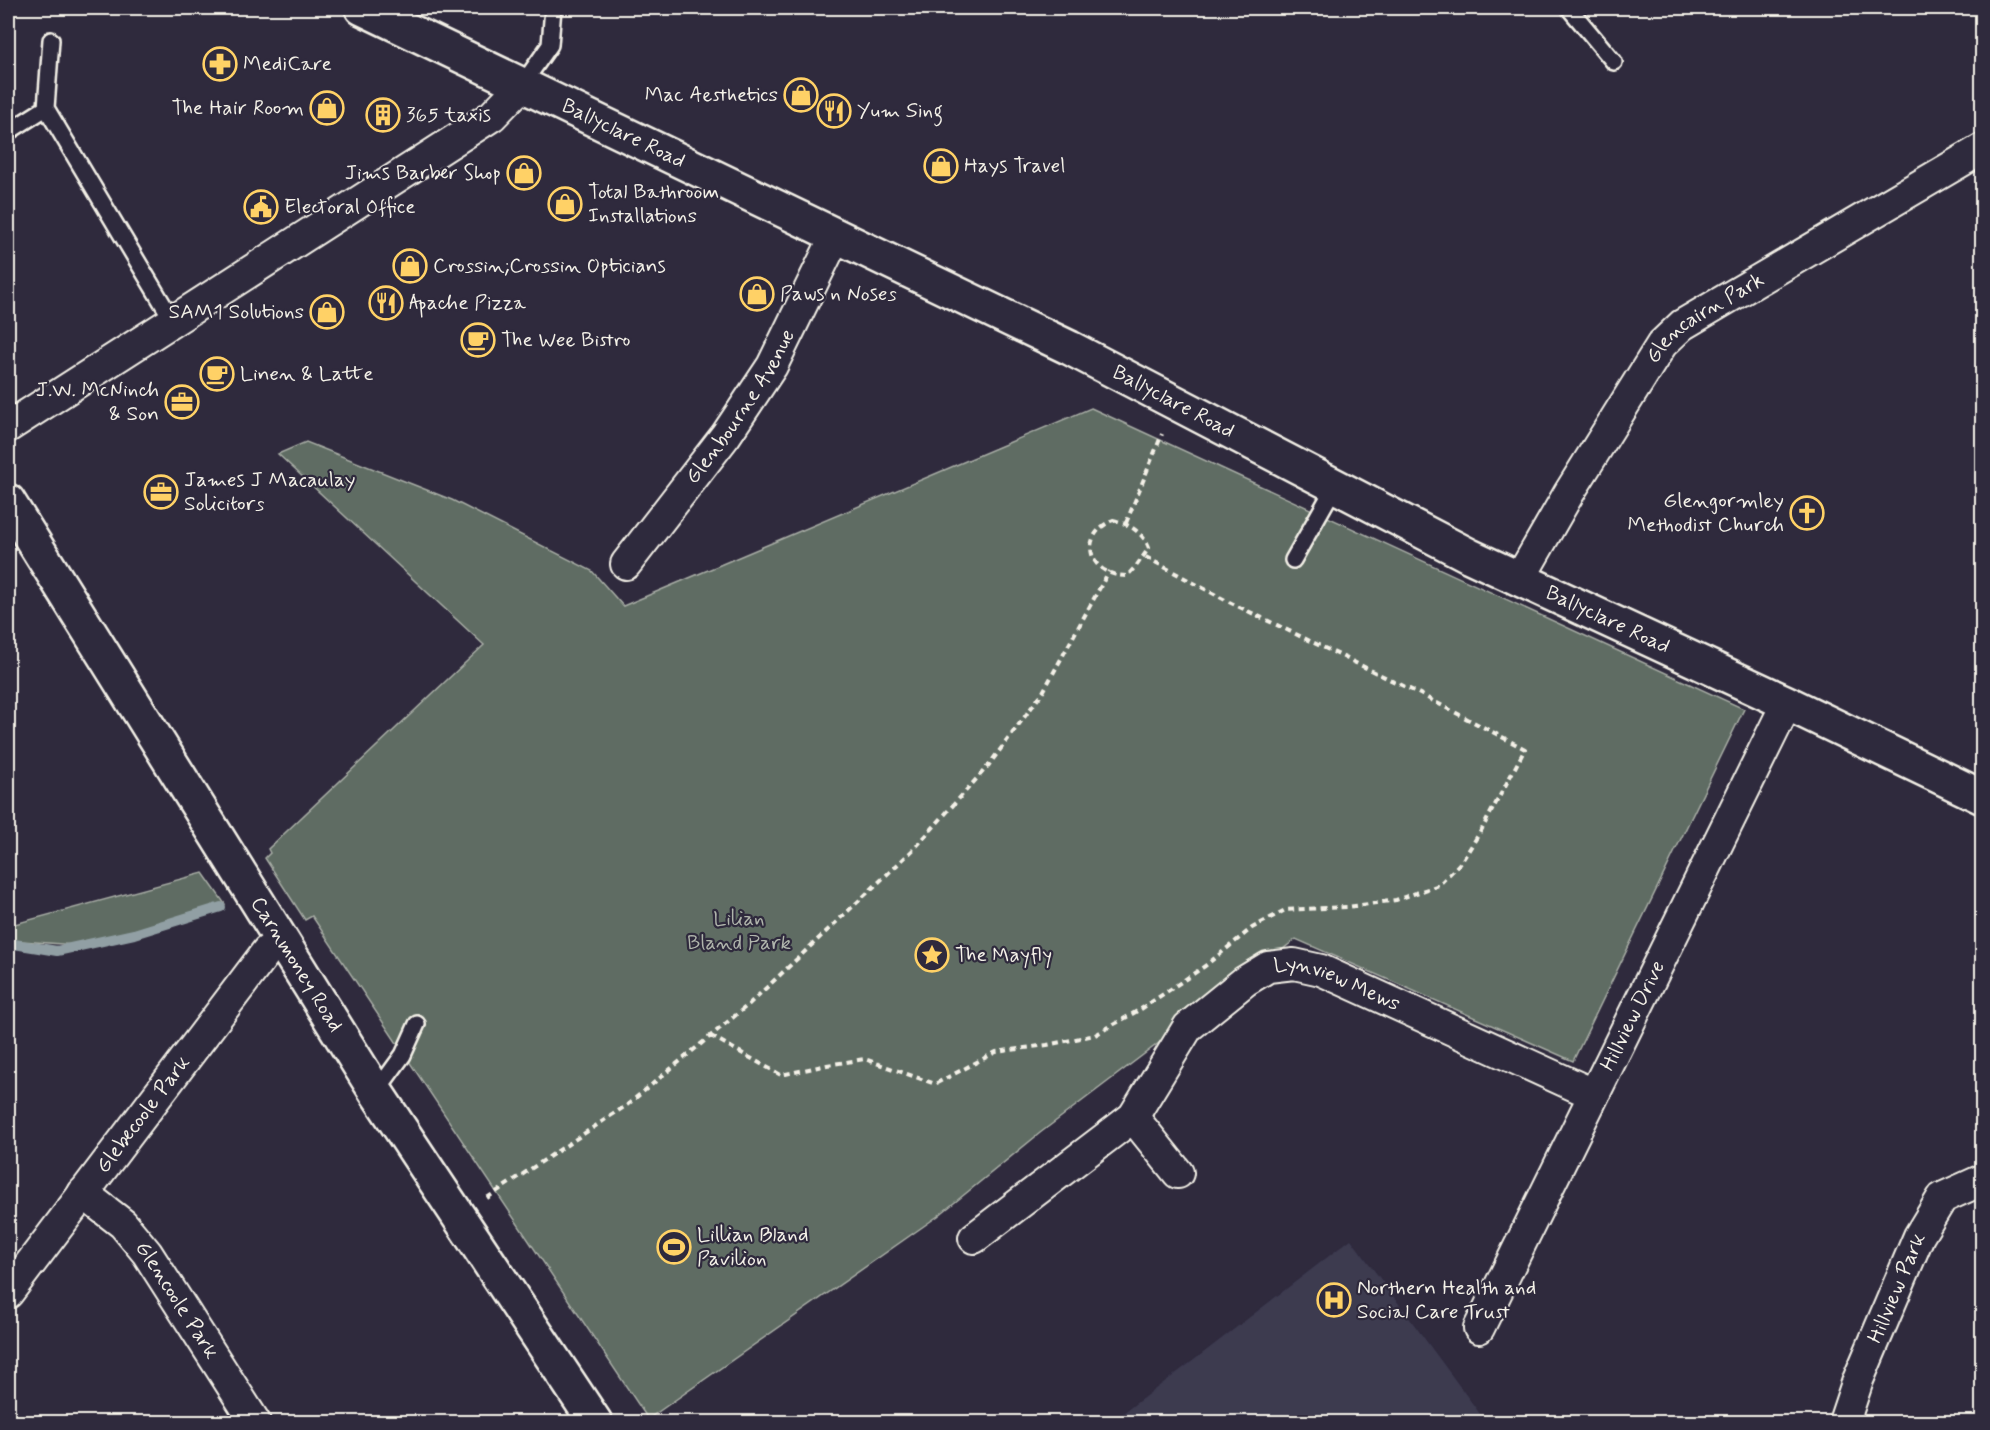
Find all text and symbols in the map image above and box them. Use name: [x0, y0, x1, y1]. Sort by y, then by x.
pharmacy icon: MediCare: [202, 46, 238, 82]
place label: MediCare: [243, 50, 332, 78]
shop icon: Mac Aesthetics: [783, 77, 819, 113]
place label: Mac Aesthetics: [645, 81, 778, 109]
shop icon: The Hair Room: [309, 90, 345, 126]
street label: Ballyclare Road: [557, 92, 690, 175]
restaurant icon: Yum Sing: [816, 93, 852, 129]
place label: The Hair Room: [171, 94, 304, 122]
building icon: 365 taxis: [365, 97, 401, 133]
place label: Yum Sing: [857, 97, 943, 127]
place label: 365 taxis: [406, 101, 491, 129]
shop icon: Hays Travel: [923, 148, 959, 184]
place label: Hays Travel: [964, 152, 1066, 180]
shop icon: Jims Barber Shop: [506, 155, 542, 191]
place label: Jims Barber Shop: [345, 159, 501, 187]
place label: Total Bathroom Installations: [588, 178, 719, 230]
shop icon: Total Bathroom Installations: [547, 186, 583, 222]
public building icon: Electoral Office: [243, 189, 279, 225]
place label: Electoral Office: [284, 193, 416, 221]
shop icon: Crossin;Crossin Opticians: [392, 248, 428, 284]
place label: Crossin;Crossin Opticians: [433, 252, 666, 280]
street label: Glencairn Park: [1639, 266, 1769, 369]
shop icon: Paws n Noses: [739, 276, 775, 312]
place label: Paws n Noses: [780, 280, 897, 308]
restaurant icon: Apache Pizza: [368, 285, 404, 321]
place label: Apache Pizza: [409, 289, 526, 318]
shop icon: SAM1 Solutions: [309, 294, 345, 330]
place label: SAM1 Solutions: [169, 298, 304, 326]
cafe icon: The Wee Bistro: [460, 322, 496, 358]
street label: Glenbourne Avenue: [679, 325, 802, 490]
place label: The Wee Bistro: [501, 326, 630, 354]
cafe icon: Linen & Latte: [199, 356, 235, 392]
street label: Ballyclare Road: [1108, 358, 1239, 445]
place label: Linen & Latte: [240, 360, 374, 388]
place label: J.W. McNinch & Son: [36, 376, 159, 428]
office icon: J.W. McNinch & Son: [164, 384, 200, 420]
place label: James J Macaulay Solicitors: [184, 466, 356, 518]
office icon: James J Macaulay Solicitors: [143, 474, 179, 510]
place label: Glengormley Methodist Church: [1627, 487, 1784, 539]
church icon: Glengormley Methodist Church: [1789, 495, 1825, 531]
street label: Ballyclare Road: [1541, 579, 1674, 661]
street label: Carnmoney Road: [244, 891, 349, 1038]
park label: Lilian Bland Park: [687, 905, 791, 957]
place icon: The Mayfly: [914, 937, 950, 973]
place label: The Mayfly: [955, 941, 1052, 969]
street label: Lynview Mews: [1272, 950, 1405, 1018]
street label: Hillview Drive: [1594, 956, 1672, 1076]
street label: Glebecoole Park: [90, 1050, 197, 1179]
place label: Lillian Bland Pavilion: [697, 1221, 809, 1273]
sports icon: Lillian Bland Pavilion: [656, 1229, 692, 1265]
street label: Hillview Park: [1861, 1229, 1933, 1348]
street label: Glencoole Park: [129, 1235, 225, 1365]
place label: Northern Health and Social Care Trust: [1357, 1274, 1536, 1326]
hospital icon: Northern Health and Social Care Trust: [1316, 1282, 1352, 1318]

